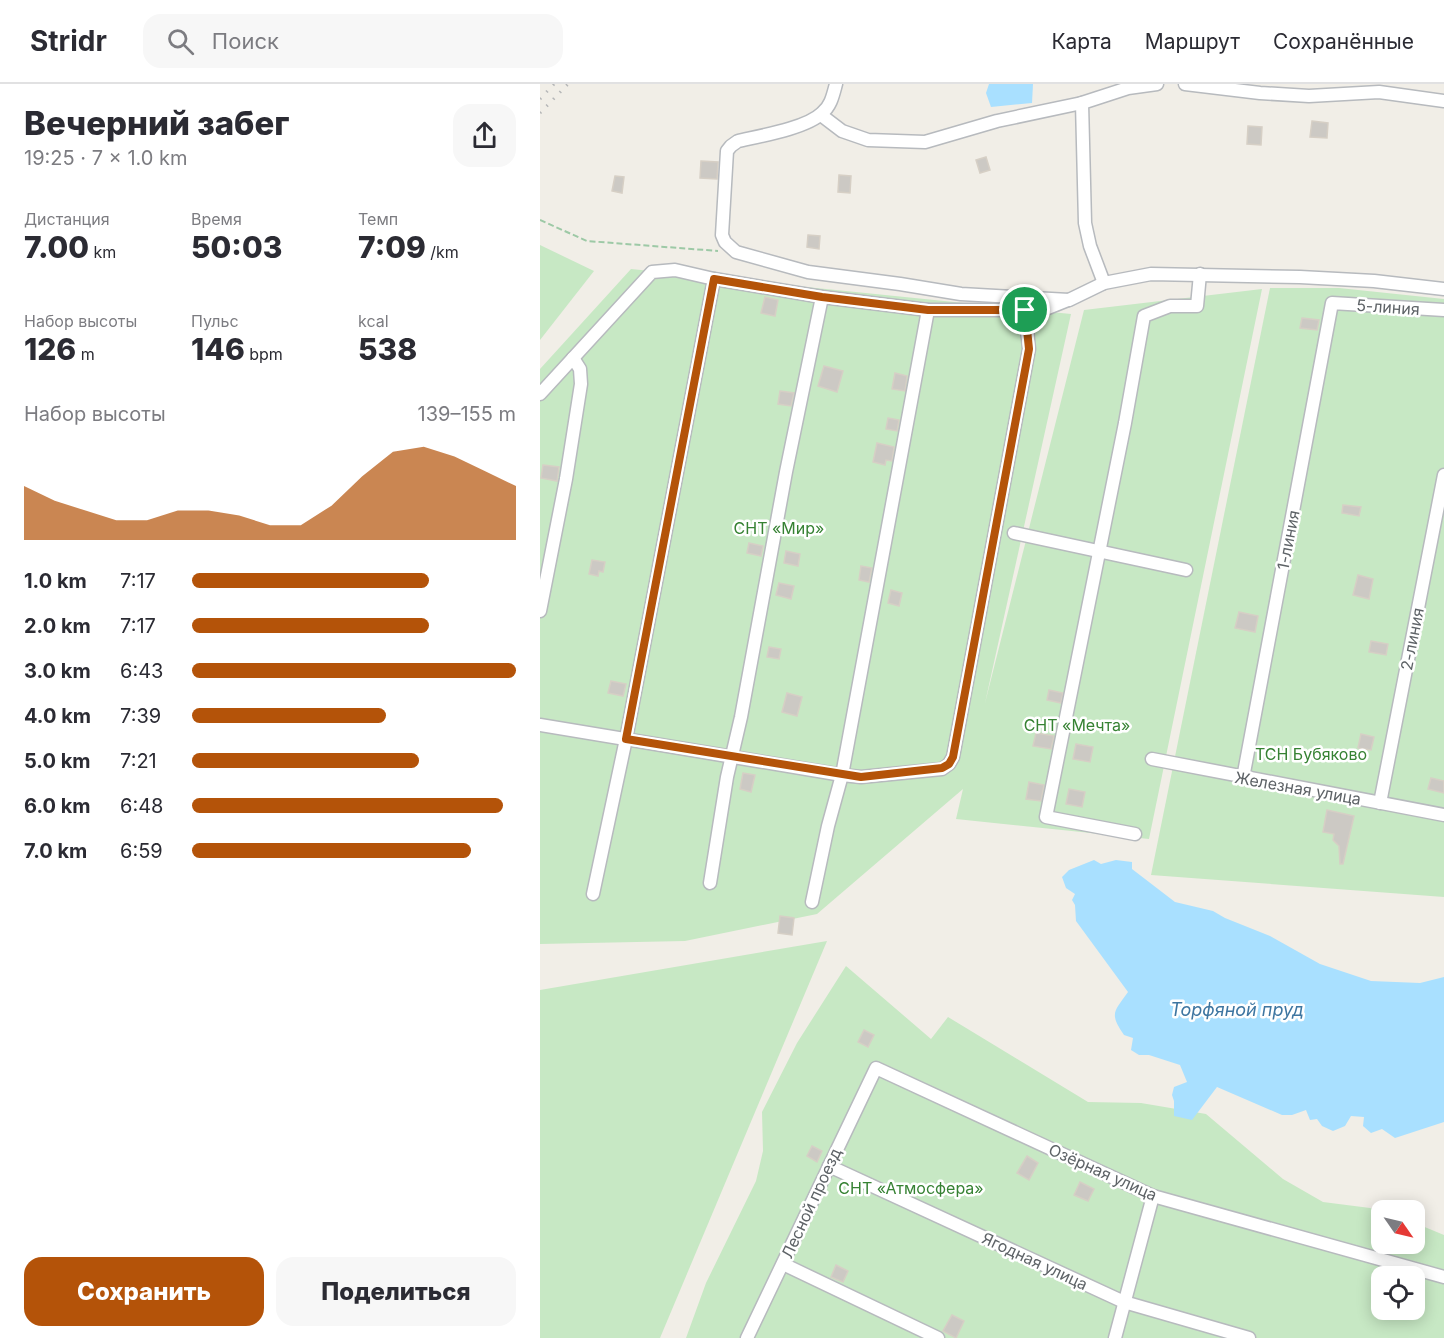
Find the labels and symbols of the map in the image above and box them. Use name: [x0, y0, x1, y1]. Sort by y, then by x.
pin: [999, 284, 1050, 335]
street label: 5-линия: [1356, 295, 1420, 319]
street label: 1-линия: [1272, 508, 1304, 572]
park label: СНТ «Мир»: [734, 518, 824, 538]
street label: 2-линия: [1396, 606, 1428, 672]
park label: СНТ «Мечта»: [1024, 715, 1130, 735]
park label: ТСН Бубяково: [1255, 744, 1367, 764]
street label: Железная улица: [1233, 767, 1363, 809]
water label: Торфяной пруд: [1170, 999, 1304, 1020]
street label: Озёрная улица: [1046, 1139, 1160, 1205]
street label: Лесной проезд: [777, 1145, 845, 1261]
park label: СНТ «Атмосфера»: [838, 1178, 984, 1198]
north arrow: [1371, 1200, 1425, 1254]
street label: Ягодная улица: [979, 1228, 1091, 1294]

